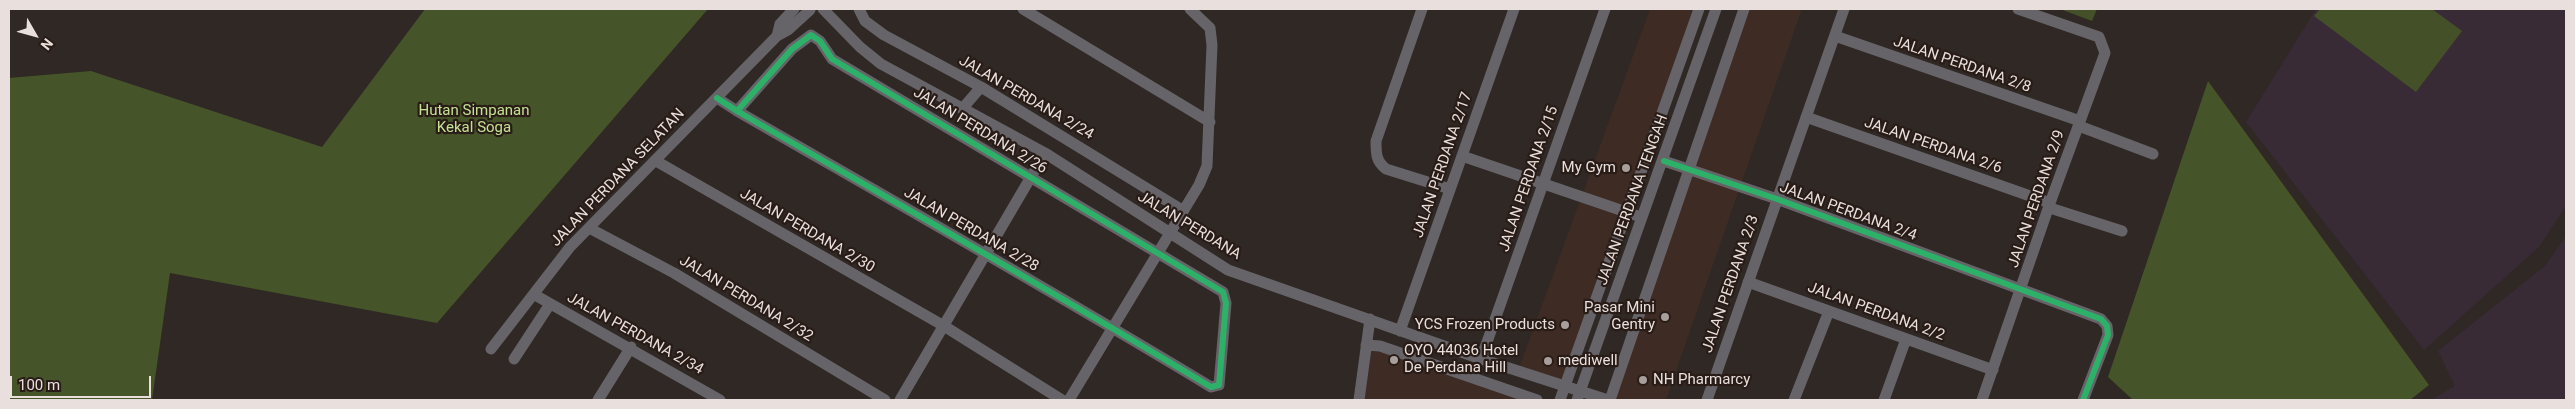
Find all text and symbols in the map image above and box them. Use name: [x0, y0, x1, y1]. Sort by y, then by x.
north arrow: [10, 10, 60, 60]
street label: JALAN PERDANA 2/8: [1891, 33, 2033, 97]
text: N: [37, 35, 56, 53]
street label: JALAN PERDANA 2/24: [955, 52, 1097, 144]
street label: JALAN PERDANA 2/26: [910, 84, 1050, 178]
street label: JALAN PERDANA 2/17: [1410, 90, 1476, 240]
park label: Hutan Simpanan Kekal Soga: [418, 102, 530, 137]
street label: JALAN PERDANA 2/15: [1496, 104, 1562, 254]
street label: JALAN PERDANA SELATAN: [547, 105, 689, 251]
street label: JALAN PERDANA TENGAH: [1594, 112, 1672, 288]
street label: JALAN PERDANA 2/6: [1862, 114, 2004, 178]
street label: JALAN PERDANA 2/9: [2005, 128, 2069, 270]
place label: My Gym: [1562, 159, 1616, 177]
marker: My Gym: [1620, 162, 1632, 174]
street label: JALAN PERDANA 2/4: [1777, 179, 1919, 245]
street label: JALAN PERDANA 2/28: [900, 184, 1042, 276]
street label: JALAN PERDANA 2/30: [736, 185, 878, 277]
street label: JALAN PERDANA: [1134, 188, 1244, 264]
street label: JALAN PERDANA 2/3: [1699, 213, 1763, 355]
street label: JALAN PERDANA 2/32: [676, 252, 816, 346]
street label: JALAN PERDANA 2/2: [1805, 279, 1947, 345]
street label: JALAN PERDANA 2/34: [564, 289, 706, 379]
place label: Pasar Mini Gentry: [1584, 299, 1655, 334]
marker: Pasar Mini Gentry: [1659, 311, 1671, 323]
place label: YCS Frozen Products: [1415, 316, 1555, 334]
marker: YCS Frozen Products: [1559, 319, 1571, 331]
place label: OYO 44036 Hotel De Perdana Hill: [1404, 342, 1518, 377]
place label: mediwell: [1558, 352, 1618, 370]
marker: OYO 44036 Hotel De Perdana Hill: [1388, 354, 1400, 366]
marker: mediwell: [1542, 355, 1554, 367]
scale bar: [12, 366, 154, 398]
place label: NH Pharmarcy: [1653, 371, 1750, 389]
marker: NH Pharmarcy: [1637, 374, 1649, 386]
text: 100 m: [18, 376, 60, 394]

